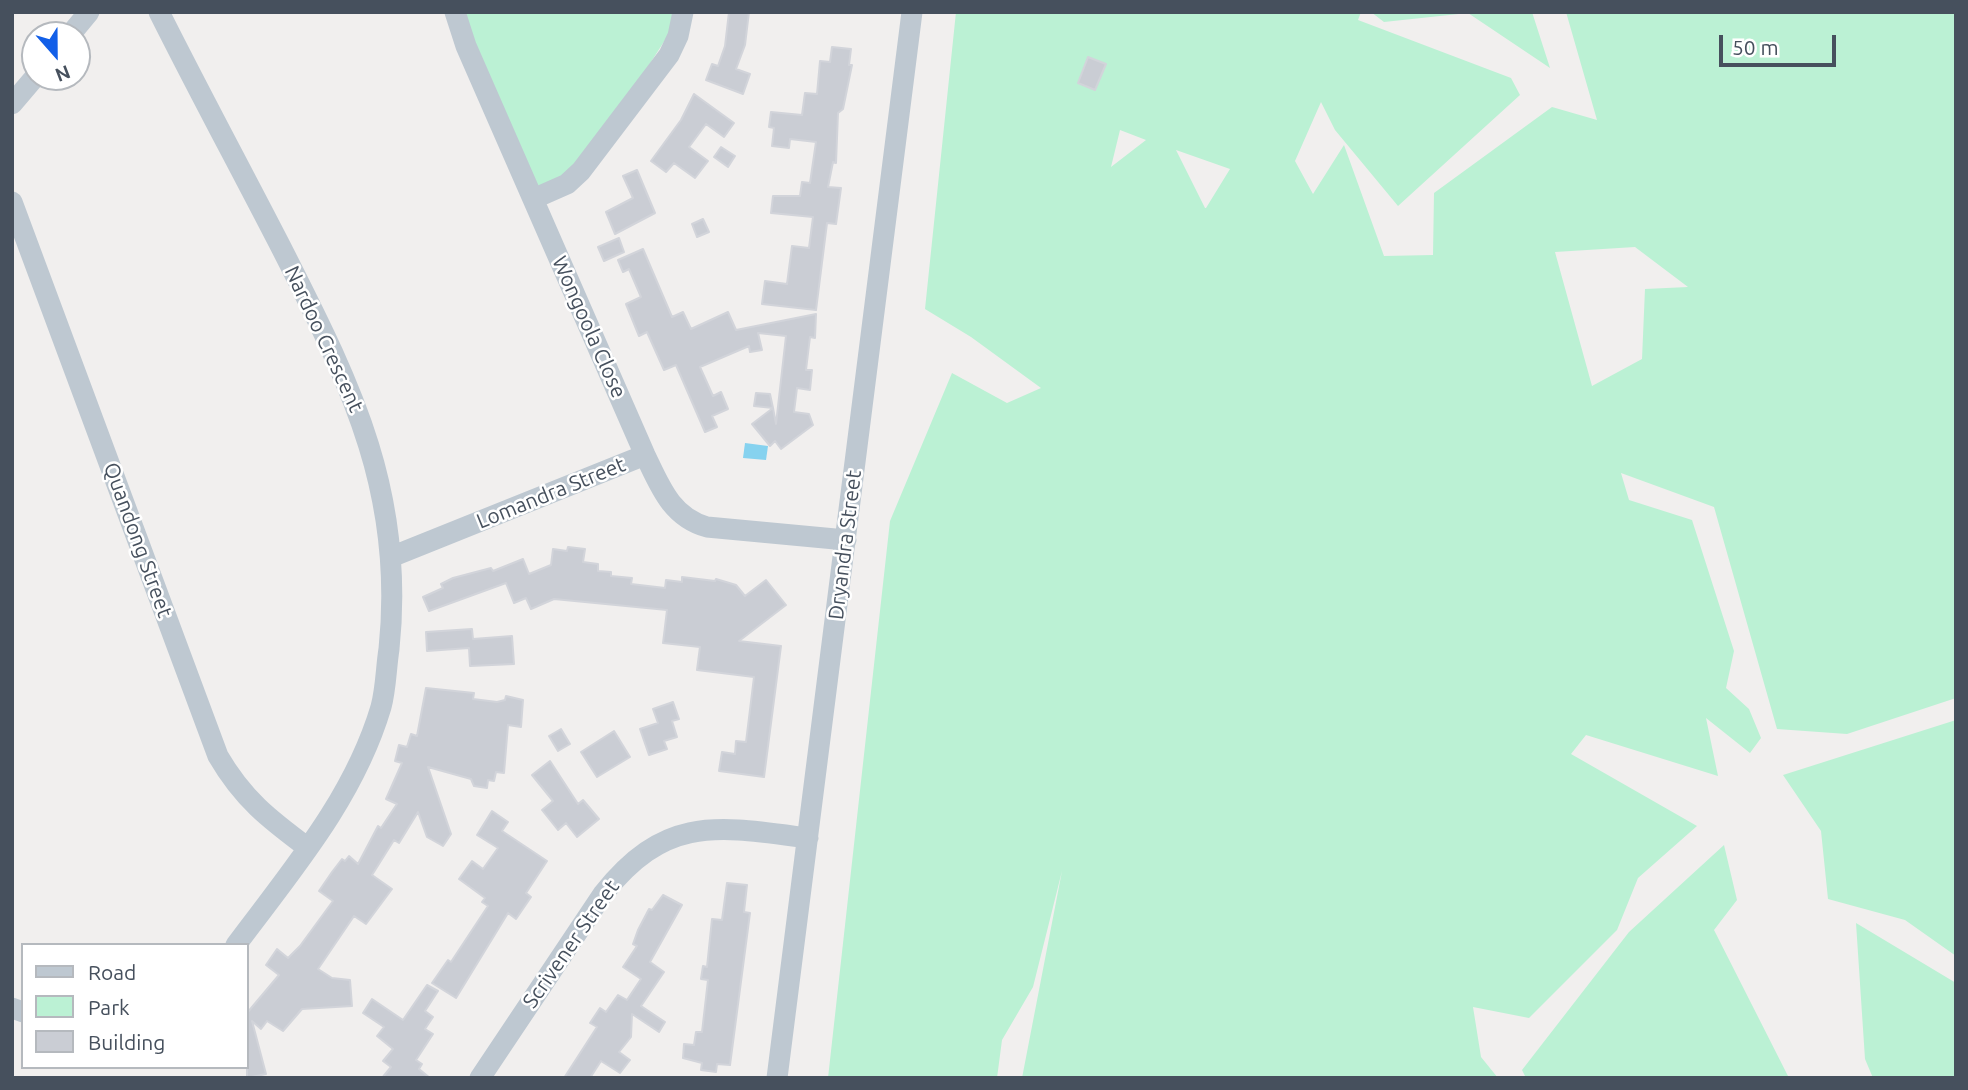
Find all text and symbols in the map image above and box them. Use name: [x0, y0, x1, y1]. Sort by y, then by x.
north arrow: [21, 21, 91, 91]
scale bar: [1723, 21, 1840, 65]
text: 50 m: [1732, 35, 1779, 59]
text: N: [52, 61, 73, 87]
street label: Wongoola Close: [546, 252, 632, 402]
street label: Nardoo Crescent: [279, 262, 369, 416]
street label: Lomandra Street: [473, 452, 629, 534]
street label: Quandong Street: [98, 459, 178, 621]
street label: Dryandra Street: [823, 469, 867, 621]
street label: Scrivener Street: [517, 875, 625, 1013]
legend: [21, 943, 248, 1069]
text: Road: [88, 960, 136, 984]
text: Park: [88, 995, 130, 1019]
text: Building: [88, 1030, 165, 1054]

